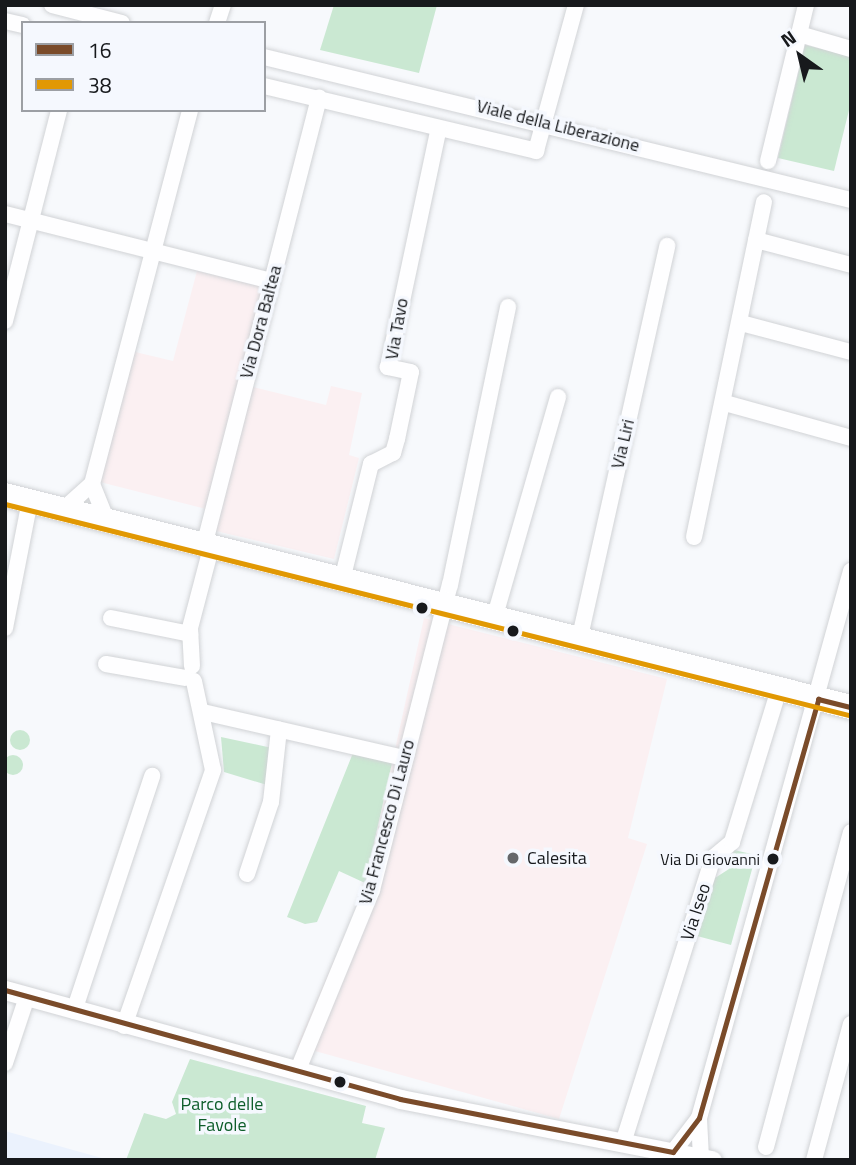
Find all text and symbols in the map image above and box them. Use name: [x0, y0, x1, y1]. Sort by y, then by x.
legend: [21, 21, 266, 112]
north arrow: [765, 21, 835, 91]
text: N: [774, 22, 802, 54]
text: 16: [88, 34, 112, 66]
text: 38: [88, 69, 112, 101]
street label: Viale della Liberazione: [474, 95, 642, 157]
street label: Via Dora Baltea: [236, 263, 286, 381]
street label: Via Tavo: [381, 297, 413, 361]
street label: Via Liri: [607, 417, 639, 471]
unlabelled marker: [415, 601, 429, 615]
unlabelled marker: [506, 624, 520, 638]
street label: Via Francesco Di Lauro: [355, 737, 419, 907]
place label: Calesita: [527, 847, 587, 869]
place label: Via Di Giovanni: [660, 849, 760, 869]
marker: Calesita: [505, 850, 521, 866]
marker: Via Di Giovanni: [766, 852, 780, 866]
street label: Via Iseo: [677, 881, 715, 943]
unlabelled marker: [333, 1075, 347, 1089]
park label: Parco delle Favole: [181, 1094, 263, 1136]

